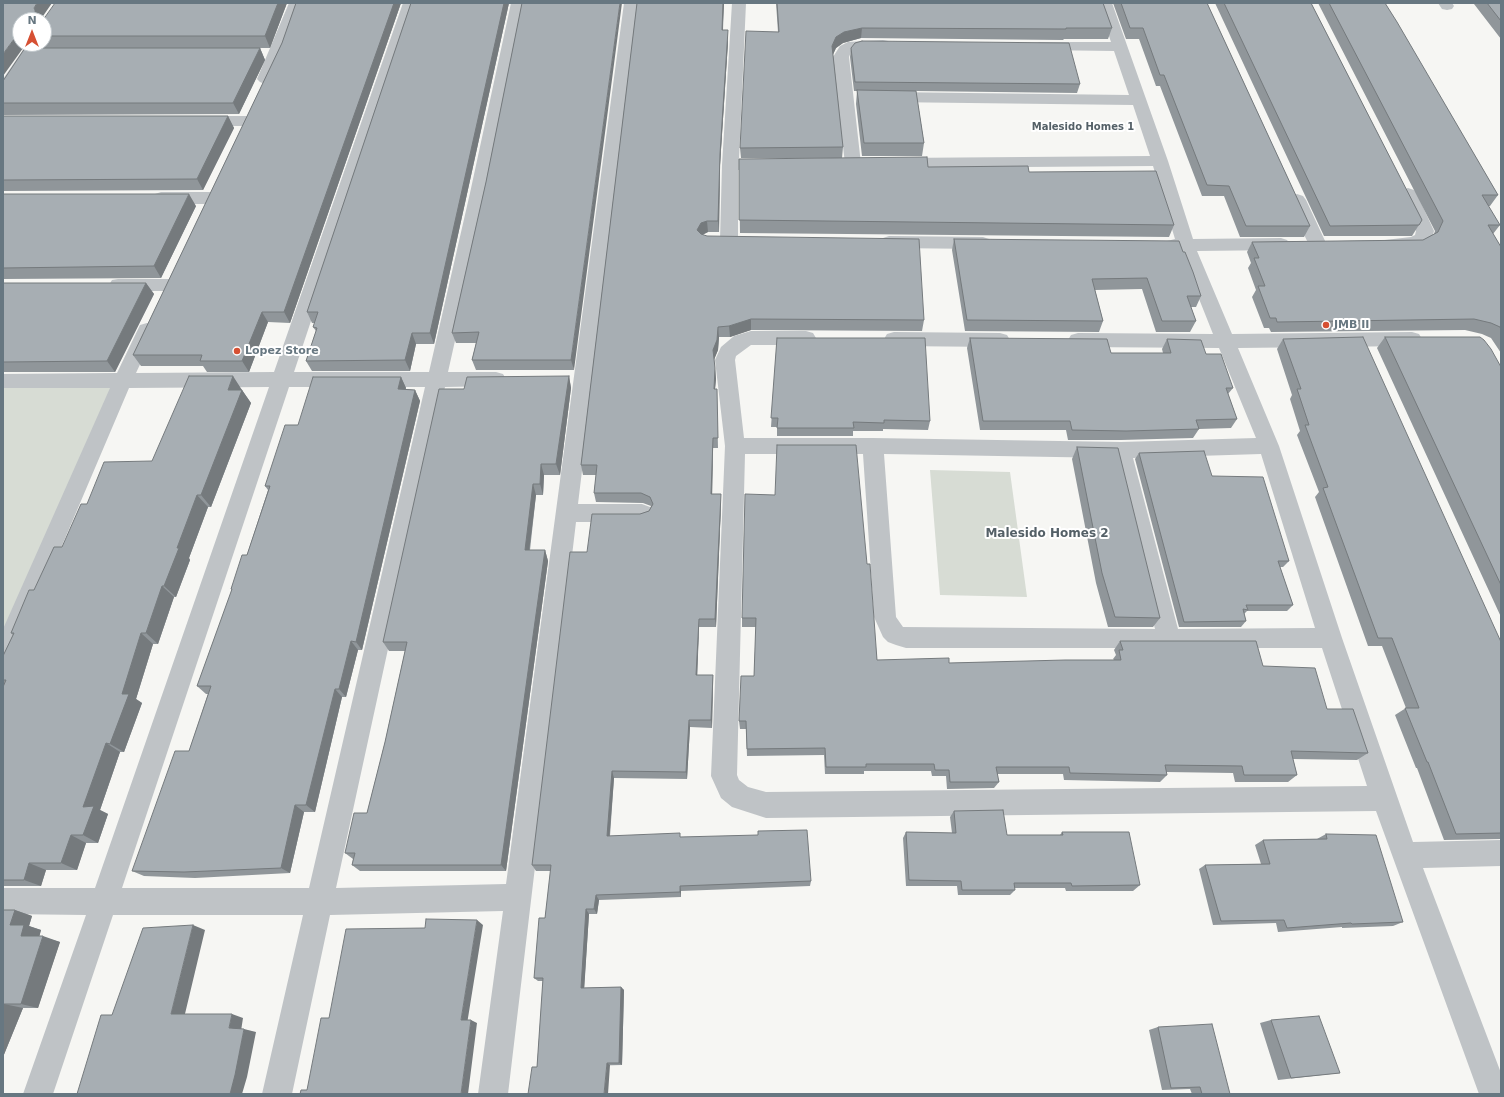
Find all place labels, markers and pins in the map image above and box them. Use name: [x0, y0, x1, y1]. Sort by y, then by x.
place label: JMB II: [1334, 318, 1369, 332]
marker: JMB II: [1321, 320, 1331, 330]
place label: Lopez Store: [245, 344, 319, 358]
marker: Lopez Store: [232, 346, 242, 356]

